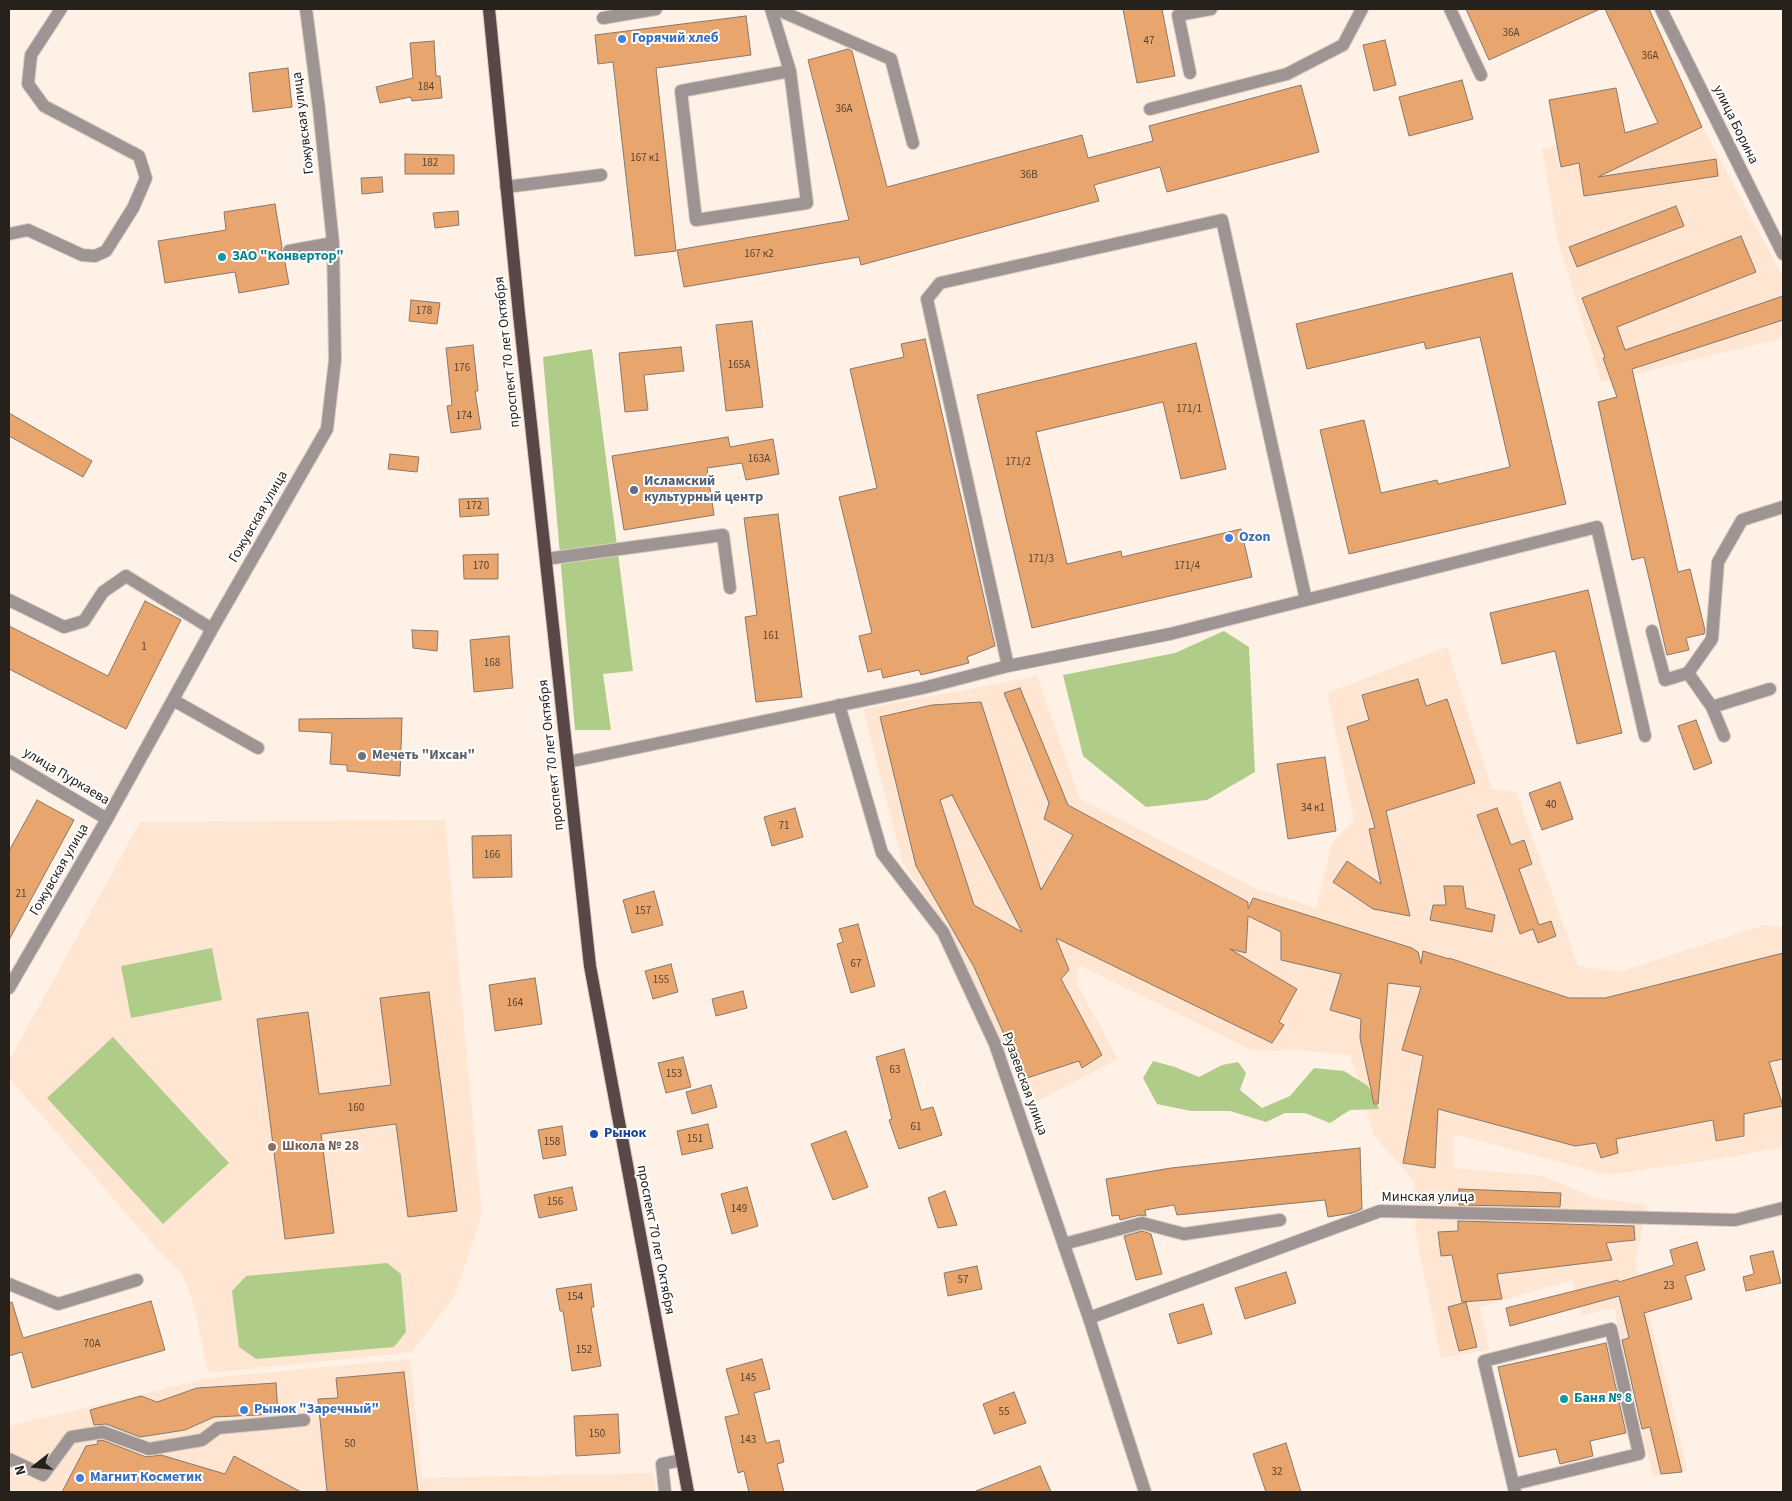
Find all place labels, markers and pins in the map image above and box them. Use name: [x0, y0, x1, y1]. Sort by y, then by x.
place label: Горячий хлеб: [632, 31, 719, 47]
marker: Горячий хлеб: [616, 33, 628, 45]
place label: ЗАО "Конвертор": [232, 249, 344, 265]
marker: ЗАО "Конвертор": [216, 251, 228, 263]
place label: Исламский культурный центр: [644, 474, 763, 507]
marker: Исламский культурный центр: [628, 484, 640, 496]
place label: Ozon: [1239, 530, 1270, 546]
marker: Ozon: [1223, 532, 1235, 544]
place label: Мечеть "Ихсан": [372, 748, 475, 764]
marker: Мечеть "Ихсан": [356, 750, 368, 762]
place label: Рынок: [604, 1126, 646, 1142]
marker: Рынок: [588, 1128, 600, 1140]
place label: Школа № 28: [282, 1139, 359, 1155]
marker: Школа № 28: [266, 1141, 278, 1153]
place label: Баня № 8: [1574, 1391, 1632, 1407]
marker: Баня № 8: [1558, 1393, 1570, 1405]
place label: Рынок "Заречный": [254, 1402, 379, 1418]
marker: Рынок "Заречный": [238, 1404, 250, 1416]
place label: Магнит Косметик: [90, 1470, 202, 1486]
marker: Магнит Косметик: [74, 1472, 86, 1484]

